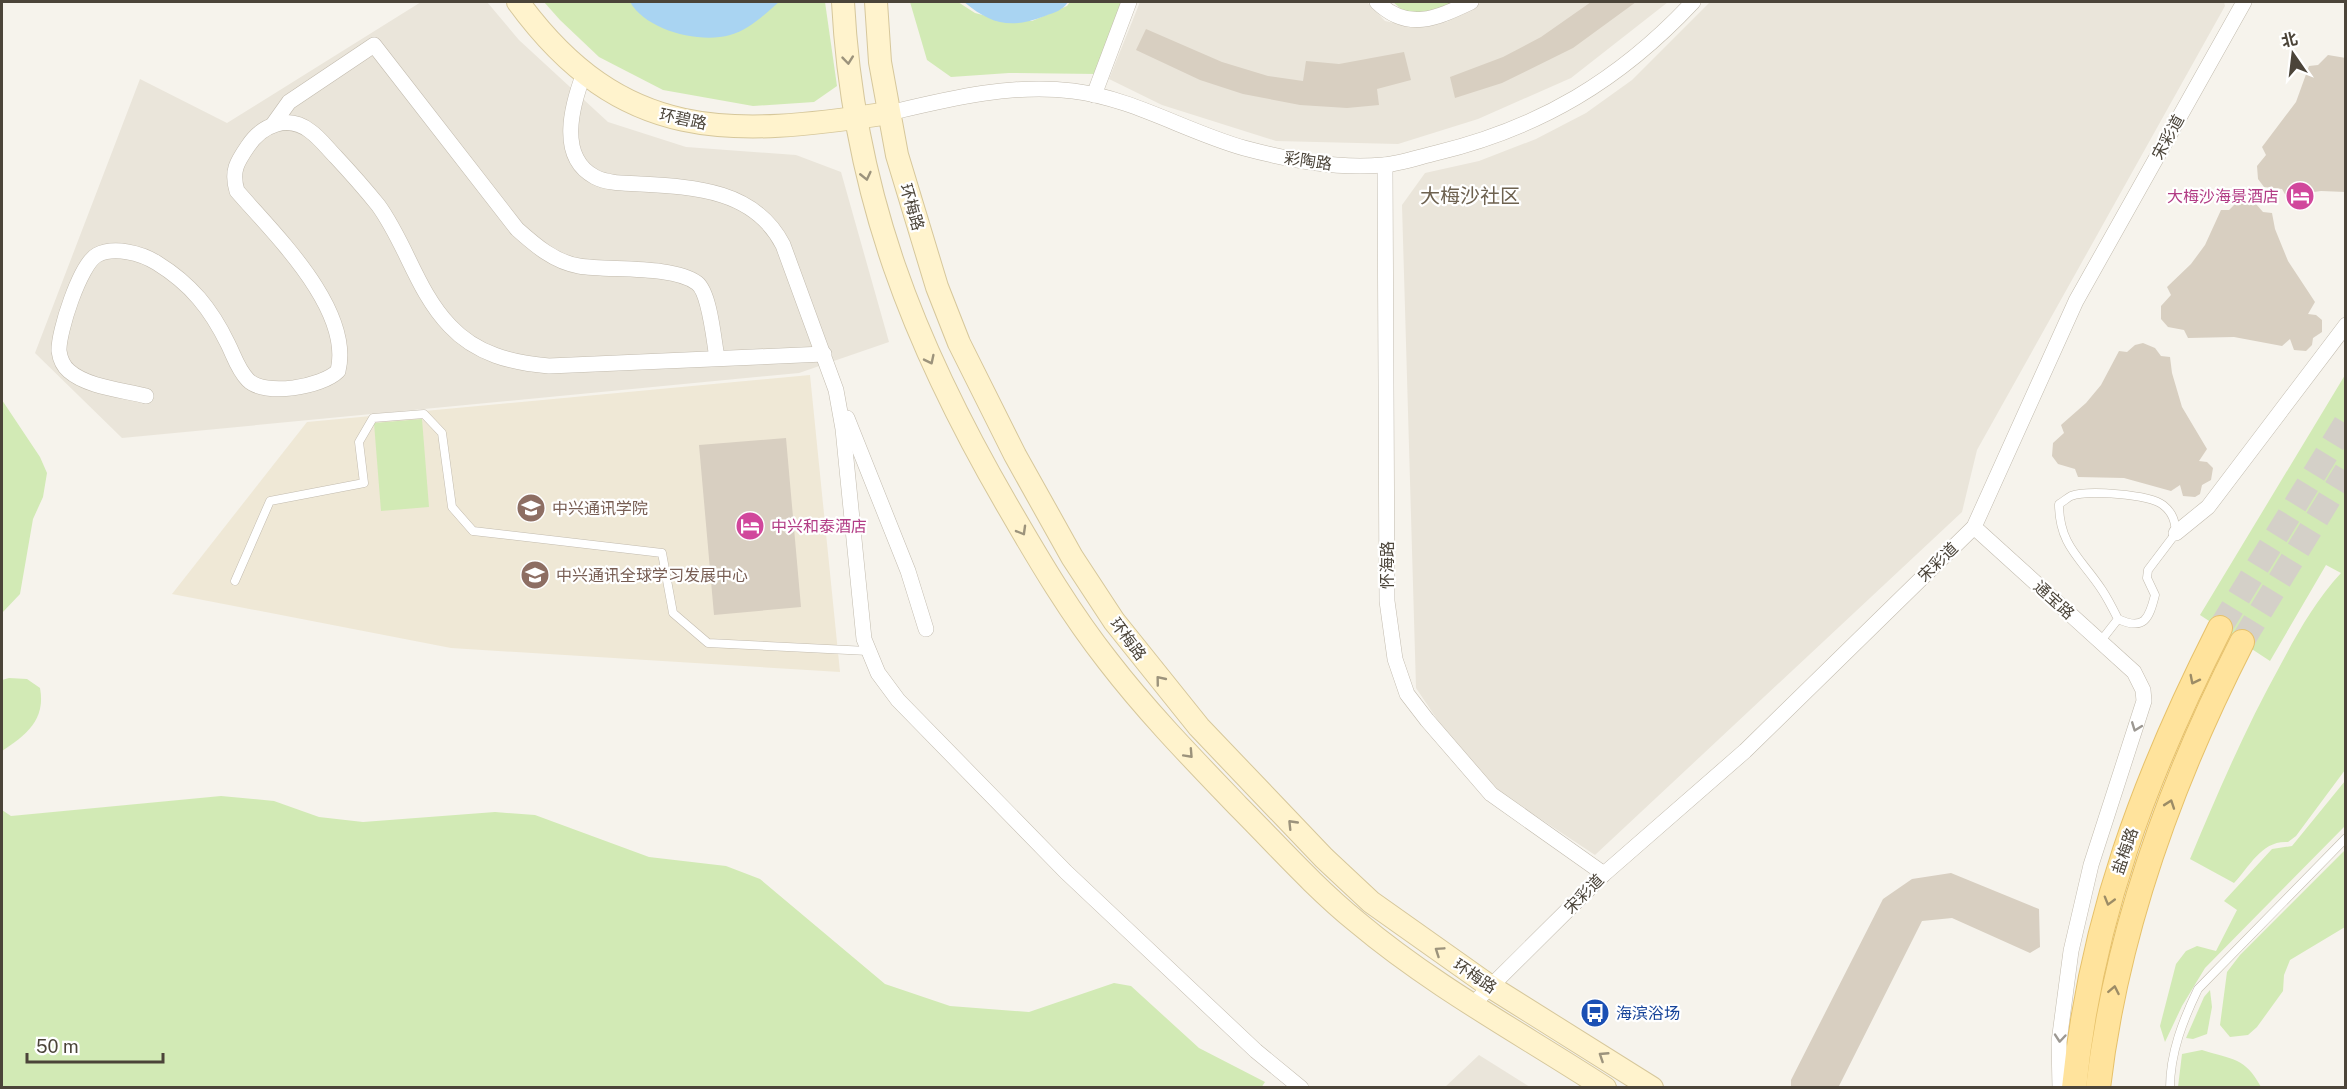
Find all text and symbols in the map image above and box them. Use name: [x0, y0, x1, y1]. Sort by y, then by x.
north arrow: [2263, 24, 2323, 84]
text: 北: [2279, 29, 2300, 51]
one-way arrow: [841, 55, 853, 64]
street label: 环碧路: [658, 105, 708, 133]
street label: 宋彩道: [2148, 111, 2188, 163]
street label: 彩陶路: [1283, 148, 1333, 174]
one-way arrow: [859, 170, 872, 180]
hotel icon: 大梅沙海景酒店: [2284, 180, 2316, 212]
street label: 环梅路: [896, 181, 928, 233]
district label: 大梅沙社区: [1420, 184, 1520, 208]
place label: 大梅沙海景酒店: [2167, 187, 2279, 206]
one-way arrow: [922, 353, 934, 364]
school or university icon: 中兴通讯学院: [515, 492, 547, 524]
place label: 中兴通讯学院: [552, 499, 648, 518]
hotel icon: 中兴和泰酒店: [734, 510, 766, 542]
place label: 中兴和泰酒店: [771, 517, 867, 536]
one-way arrow: [1015, 525, 1027, 535]
street label: 宋彩道: [1914, 538, 1962, 586]
street label: 怀海路: [1378, 541, 1397, 589]
school or university icon: 中兴通讯全球学习发展中心: [519, 559, 551, 591]
place label: 中兴通讯全球学习发展中心: [556, 566, 748, 585]
street label: 通宝路: [2030, 577, 2078, 623]
street label: 环梅路: [1106, 614, 1150, 664]
one-way arrow: [2189, 674, 2201, 685]
one-way arrow: [1156, 676, 1167, 687]
one-way arrow: [2131, 721, 2143, 732]
one-way arrow: [1182, 747, 1193, 758]
one-way arrow: [2163, 799, 2176, 810]
one-way arrow: [1288, 820, 1299, 830]
street label: 盐梅路: [2108, 825, 2142, 877]
street label: 宋彩道: [1560, 870, 1608, 918]
one-way arrow: [2104, 895, 2116, 906]
one-way arrow: [1434, 947, 1445, 958]
street label: 环梅路: [1450, 955, 1500, 997]
one-way arrow: [2107, 986, 2120, 996]
bus stop icon: 海滨浴场: [1579, 997, 1611, 1029]
place label: 海滨浴场: [1616, 1004, 1680, 1023]
scale bar: [27, 1026, 164, 1064]
one-way arrow: [2054, 1033, 2067, 1042]
text: 50 m: [36, 1036, 79, 1057]
one-way arrow: [1599, 1052, 1610, 1063]

